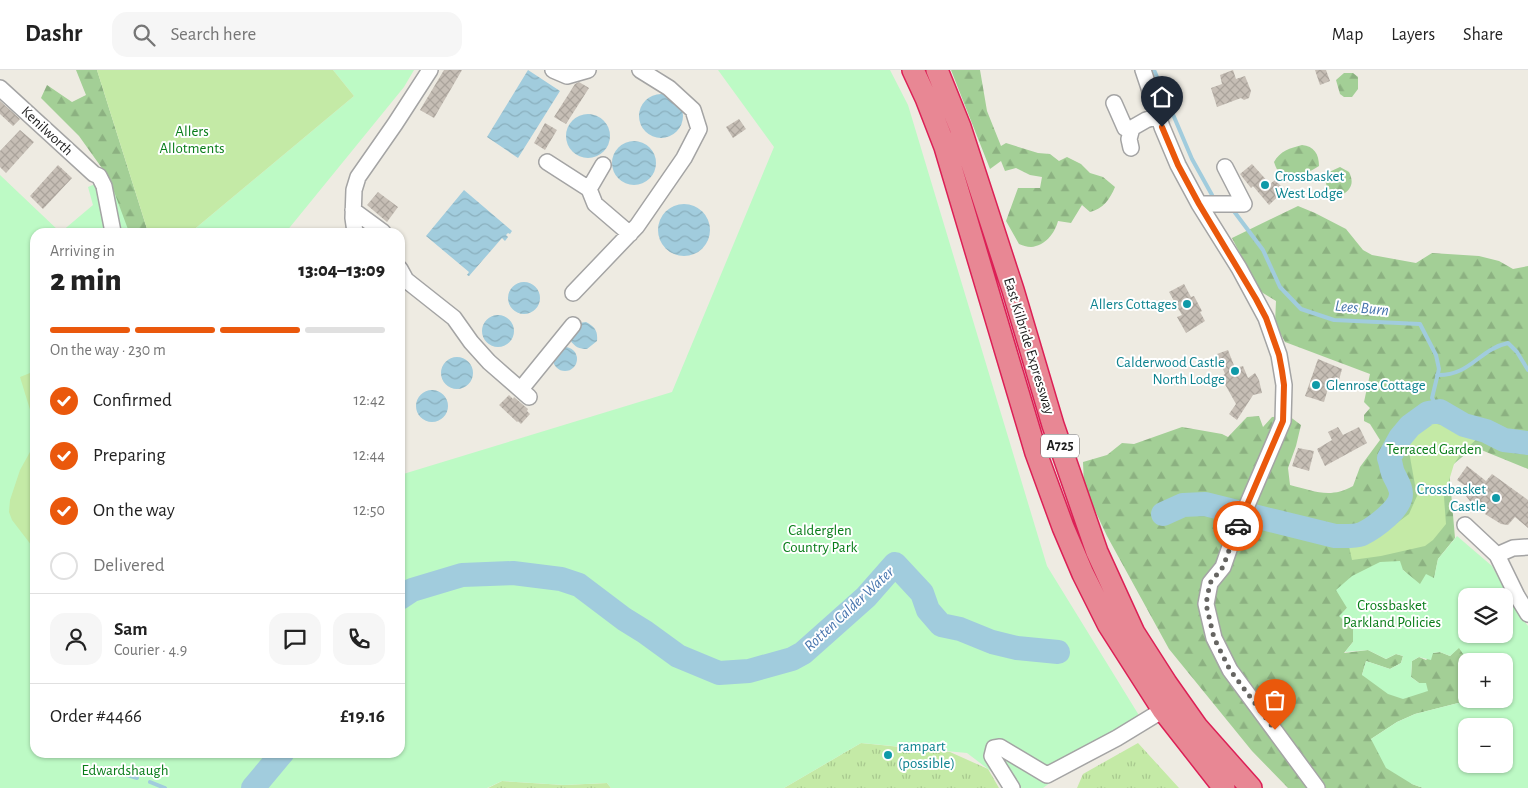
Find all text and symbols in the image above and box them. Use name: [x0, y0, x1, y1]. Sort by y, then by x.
search box: [112, 12, 462, 57]
icon: search: [130, 21, 158, 49]
text: Dashr: [25, 22, 82, 46]
text: Search here: [170, 25, 256, 44]
text: Map: [1332, 26, 1363, 44]
text: Layers: [1391, 26, 1435, 44]
text: Share: [1463, 26, 1503, 44]
pin: [1141, 76, 1183, 127]
icon: home: [1148, 83, 1176, 111]
street label: Kenilworth: [18, 104, 76, 158]
park label: Allers Allotments: [159, 124, 225, 156]
place label: Crossbasket West Lodge: [1275, 169, 1345, 201]
marker: Crossbasket West Lodge: [1259, 179, 1271, 191]
text: Arriving in: [50, 243, 115, 259]
text: 13:04–13:09: [298, 261, 385, 280]
text: 2 min: [50, 264, 122, 296]
street label: East Kilbride Expressway: [1001, 276, 1057, 417]
place label: Allers Cottages: [1090, 297, 1177, 312]
marker: Allers Cottages: [1181, 298, 1193, 310]
water label: Lees Burn: [1334, 298, 1390, 318]
text: On the way · 230 m: [50, 342, 166, 358]
place label: Calderwood Castle North Lodge: [1116, 355, 1225, 387]
marker: Calderwood Castle North Lodge: [1229, 365, 1241, 377]
place label: Glenrose Cottage: [1326, 378, 1426, 393]
marker: Glenrose Cottage: [1310, 379, 1322, 391]
icon: check: [50, 387, 78, 415]
text: Confirmed: [93, 391, 172, 410]
text: 12:42: [354, 392, 385, 408]
road number: A725: [1041, 434, 1079, 458]
icon: check: [50, 442, 78, 470]
park label: Terraced Garden: [1386, 442, 1482, 457]
text: Preparing: [93, 446, 166, 465]
text: 12:44: [353, 447, 385, 463]
place label: Crossbasket Castle: [1417, 482, 1486, 514]
marker: Crossbasket Castle: [1490, 492, 1502, 504]
icon: check: [50, 497, 78, 525]
text: On the way: [93, 501, 175, 520]
courier: [1213, 501, 1263, 551]
text: 12:50: [353, 502, 385, 518]
icon: car: [1224, 512, 1252, 540]
park label: Calderglen Country Park: [783, 523, 858, 555]
text: Delivered: [93, 556, 165, 575]
water label: Rotten Calder Water: [801, 563, 898, 654]
map controls: [1458, 588, 1513, 773]
button: layers: [1458, 588, 1513, 643]
park label: Crossbasket Parkland Policies: [1343, 598, 1441, 630]
button: person: [50, 613, 102, 665]
button: chat: [269, 613, 321, 665]
button: phone: [333, 613, 385, 665]
text: Sam: [114, 620, 148, 639]
text: Courier · 4.9: [114, 642, 187, 658]
button: +: [1458, 653, 1513, 708]
pin: [1254, 679, 1296, 730]
icon: bag: [1261, 686, 1289, 714]
text: Order #4466: [50, 707, 142, 726]
text: £19.16: [340, 707, 385, 726]
button: −: [1458, 718, 1513, 773]
place label: rampart (possible): [898, 739, 955, 771]
marker: rampart (possible): [882, 749, 894, 761]
park label: Edwardshaugh: [82, 763, 168, 778]

